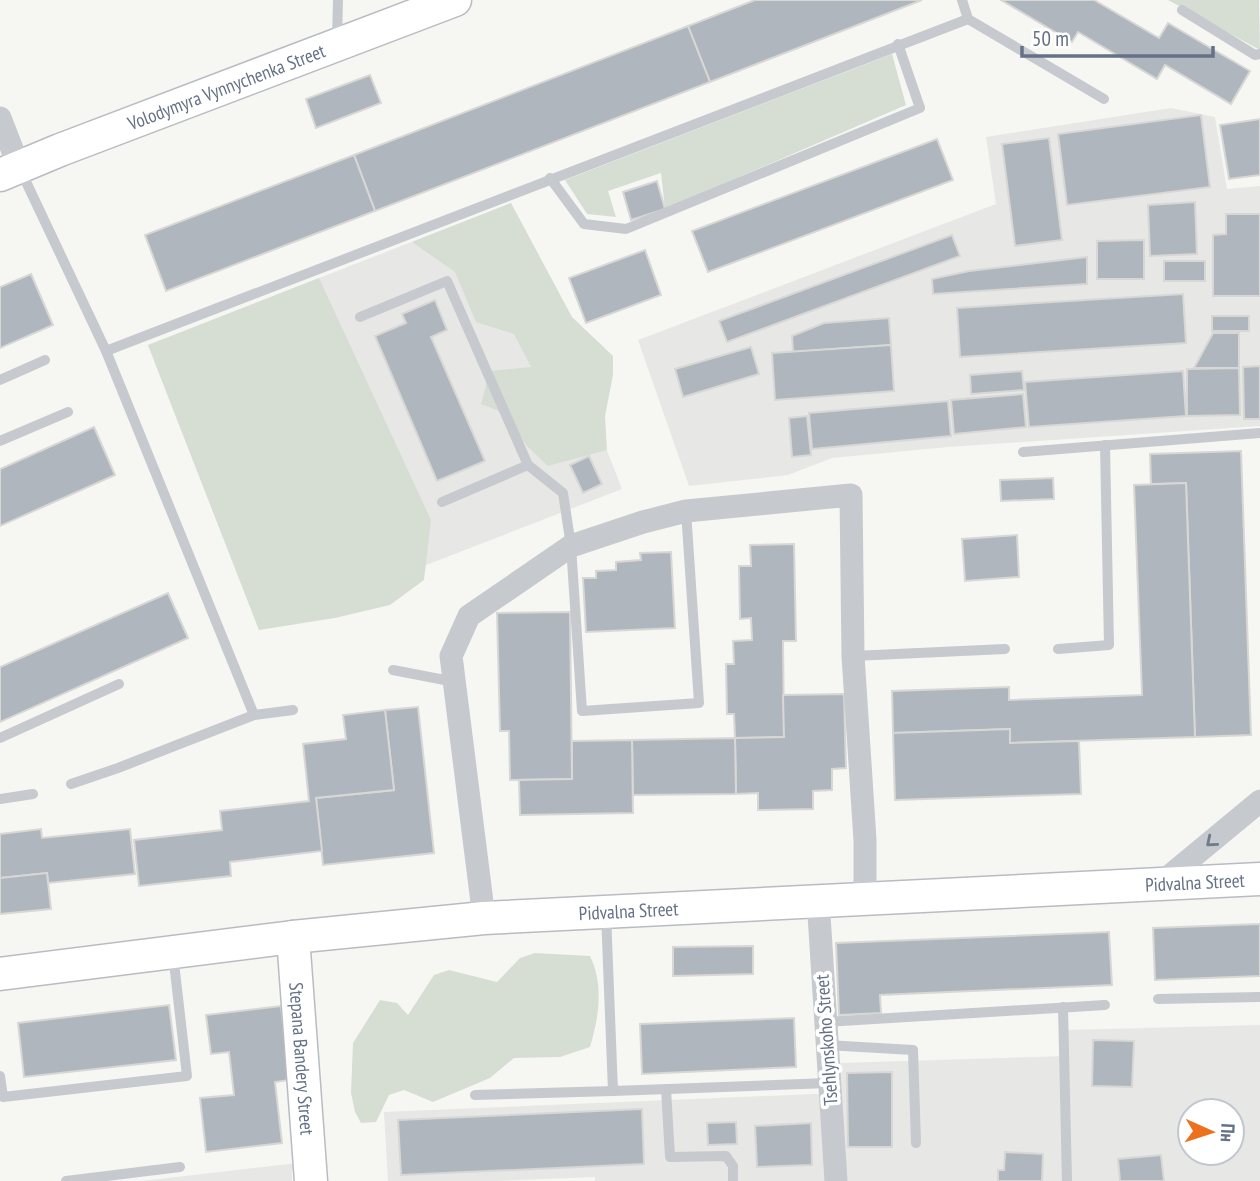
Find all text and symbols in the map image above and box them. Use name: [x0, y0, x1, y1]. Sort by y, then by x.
scale bar: [1022, 14, 1213, 58]
text: 50 m: [1032, 25, 1069, 52]
street label: Volodymyra Vynnychenka Street: [123, 38, 329, 136]
one-way arrow: [1206, 834, 1219, 846]
street label: Pidvalna Street: [1144, 868, 1246, 897]
street label: Pidvalna Street: [578, 896, 680, 925]
street label: Tsehlynskoho Street: [809, 973, 843, 1106]
street label: Stepana Bandery Street: [284, 981, 320, 1137]
north arrow: [1176, 1097, 1246, 1167]
text: Пн: [1216, 1123, 1240, 1143]

